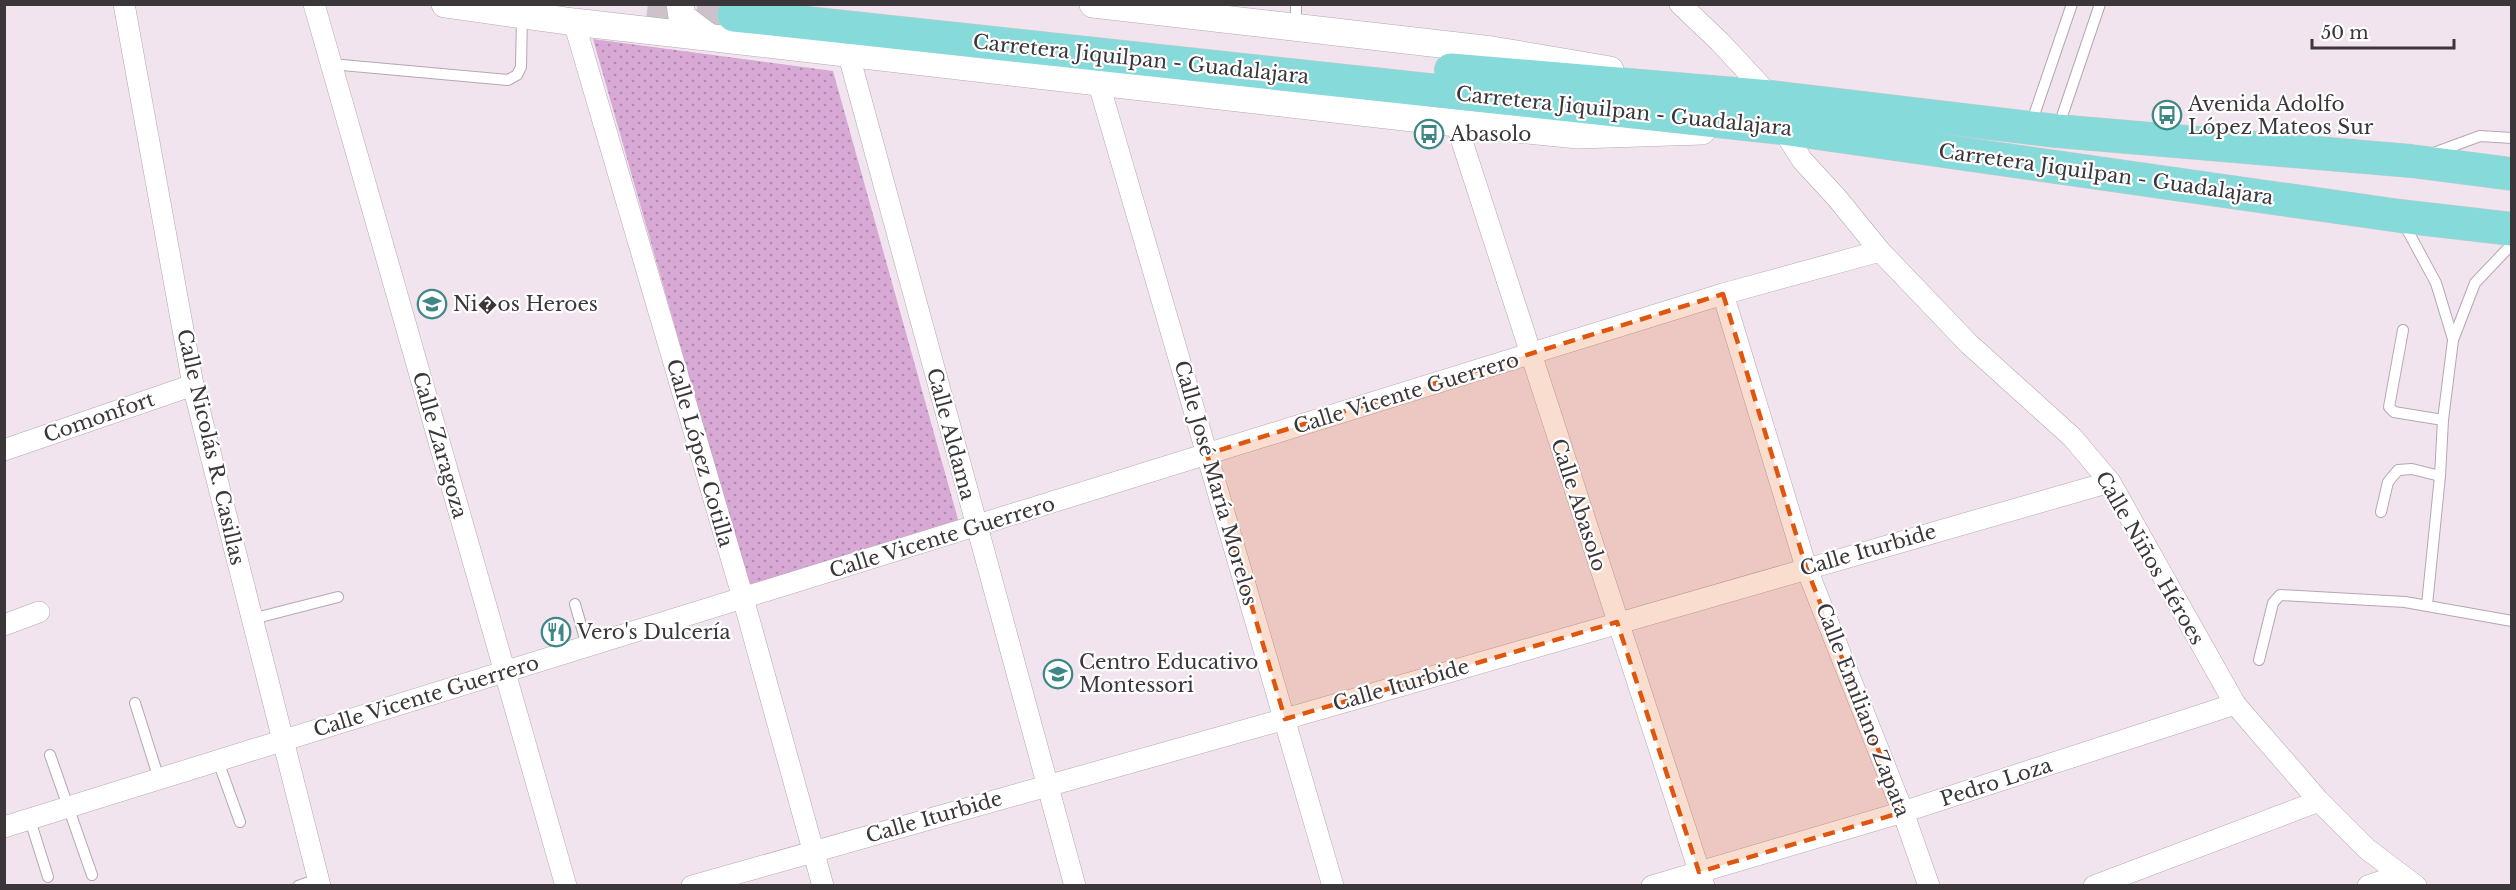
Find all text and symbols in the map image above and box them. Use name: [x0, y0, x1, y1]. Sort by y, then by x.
scale bar: [2312, 12, 2454, 50]
text: 50 m: [2321, 22, 2369, 44]
street label: Carretera Jiquilpan - Guadalajara: [972, 29, 1311, 89]
street label: Carretera Jiquilpan - Guadalajara: [1455, 81, 1794, 141]
place label: Avenida Adolfo López Mateos Sur: [2187, 92, 2374, 139]
bus stop icon: Avenida Adolfo López Mateos Sur: [2151, 99, 2183, 131]
bus stop icon: Abasolo: [1413, 118, 1445, 150]
place label: Abasolo: [1449, 122, 1531, 146]
street label: Carretera Jiquilpan - Guadalajara: [1937, 139, 2276, 210]
school or university icon: Ni�os Heroes: [416, 288, 448, 320]
place label: Ni�os Heroes: [453, 292, 598, 316]
street label: Calle Nicolás R. Casillas: [172, 327, 250, 567]
street label: Calle Vicente Guerrero: [1290, 347, 1522, 439]
street label: Calle López Cotilla: [662, 356, 739, 551]
street label: Calle José María Morelos: [1170, 358, 1262, 608]
street label: Calle Aldama: [922, 365, 980, 503]
street label: Calle Zaragoza: [408, 369, 473, 522]
street label: Comonfort: [40, 387, 158, 447]
street label: Calle Abasolo: [1546, 436, 1612, 574]
street label: Calle Niños Héroes: [2091, 467, 2209, 649]
street label: Calle Vicente Guerrero: [826, 491, 1058, 583]
street label: Calle Iturbide: [1797, 519, 1939, 581]
street label: Calle Emiliano Zapata: [1811, 600, 1915, 821]
restaurant icon: Vero's Dulcería: [540, 616, 572, 648]
place label: Vero's Dulcería: [576, 620, 731, 644]
street label: Calle Vicente Guerrero: [310, 650, 542, 742]
place label: Centro Educativo Montessori: [1079, 650, 1258, 697]
street label: Calle Iturbide: [1330, 654, 1472, 716]
school or university icon: Centro Educativo Montessori: [1042, 658, 1074, 690]
street label: Pedro Loza: [1937, 752, 2056, 811]
street label: Calle Iturbide: [863, 786, 1005, 848]

